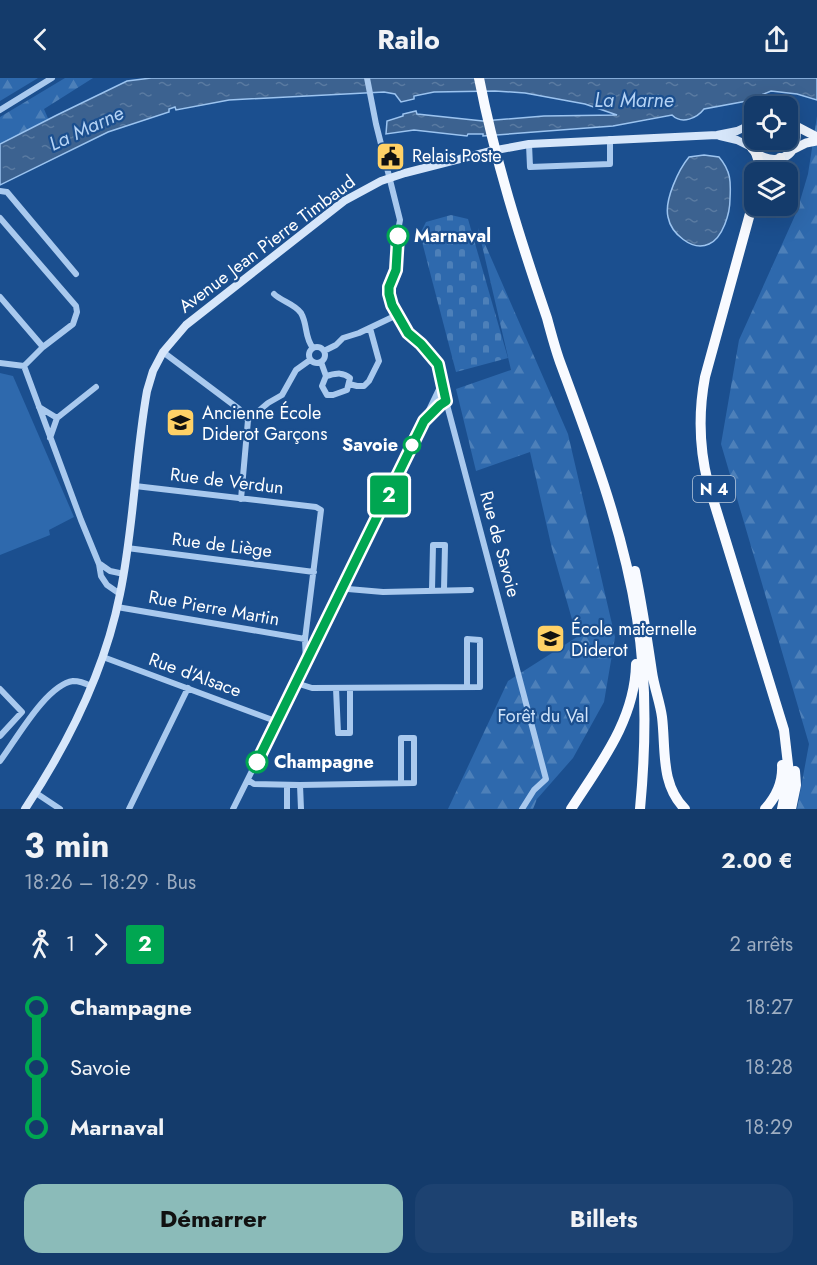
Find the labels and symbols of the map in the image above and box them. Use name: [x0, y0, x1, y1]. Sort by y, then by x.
water label: La Marne: [594, 86, 674, 115]
water label: La Marne: [44, 99, 128, 158]
public building icon: Relais Poste: [375, 140, 407, 172]
place label: Relais Poste: [412, 143, 501, 169]
street label: Avenue Jean Pierre Timbaud: [173, 169, 361, 319]
place label: Marnaval: [414, 223, 491, 249]
marker: Marnaval: [387, 225, 409, 247]
place label: Ancienne École Diderot Garçons: [202, 400, 328, 447]
school or university icon: Ancienne École Diderot Garçons: [165, 407, 197, 439]
place label: Savoie: [342, 432, 398, 458]
marker: Savoie: [403, 436, 421, 454]
street label: Rue de Verdun: [169, 461, 285, 501]
line badge: 2: [370, 476, 408, 514]
road number: N 4: [693, 476, 735, 502]
street label: Rue de Savoie: [473, 488, 527, 600]
street label: Rue de Liège: [170, 526, 274, 564]
street label: Rue Pierre Martin: [146, 584, 282, 632]
place label: École maternelle Diderot: [571, 616, 697, 663]
school or university icon: École maternelle Diderot: [534, 623, 566, 655]
street label: Rue d'Alsace: [145, 646, 245, 704]
park label: Forêt du Val: [497, 703, 589, 729]
place label: Champagne: [274, 749, 374, 775]
marker: Champagne: [246, 751, 268, 773]

